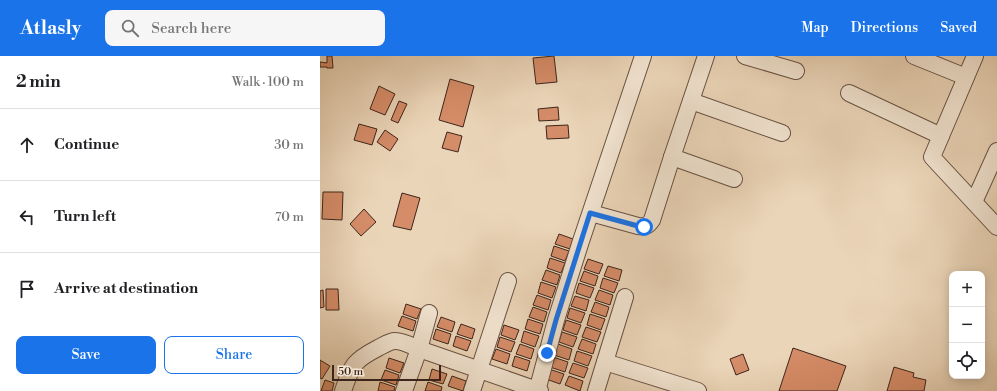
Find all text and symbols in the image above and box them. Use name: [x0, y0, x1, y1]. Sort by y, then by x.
search box: [105, 10, 385, 46]
text: Atlasly: [20, 16, 81, 40]
icon: search: [119, 17, 141, 39]
text: Search here: [151, 19, 231, 38]
text: Map: [801, 19, 829, 37]
text: Directions: [851, 19, 918, 37]
text: Saved: [940, 19, 977, 37]
text: 2 min: [16, 71, 61, 93]
text: Walk · 100 m: [232, 74, 304, 90]
icon: ahead: [16, 134, 38, 156]
text: Continue: [54, 135, 119, 154]
text: 30 m: [274, 137, 304, 153]
icon: left: [16, 206, 38, 228]
text: Turn left: [54, 207, 116, 226]
text: 70 m: [275, 209, 304, 225]
route start: [635, 218, 653, 236]
map controls: [949, 271, 985, 379]
button: +: [949, 271, 985, 307]
icon: arrive: [16, 278, 38, 300]
text: Arrive at destination: [54, 279, 198, 298]
button: −: [949, 307, 985, 343]
button: Save: [16, 336, 156, 374]
button: Share: [164, 336, 304, 374]
button: locate: [949, 343, 985, 379]
route end: [538, 344, 556, 362]
scale bar: [332, 363, 441, 382]
text: 50 m: [338, 365, 363, 379]

